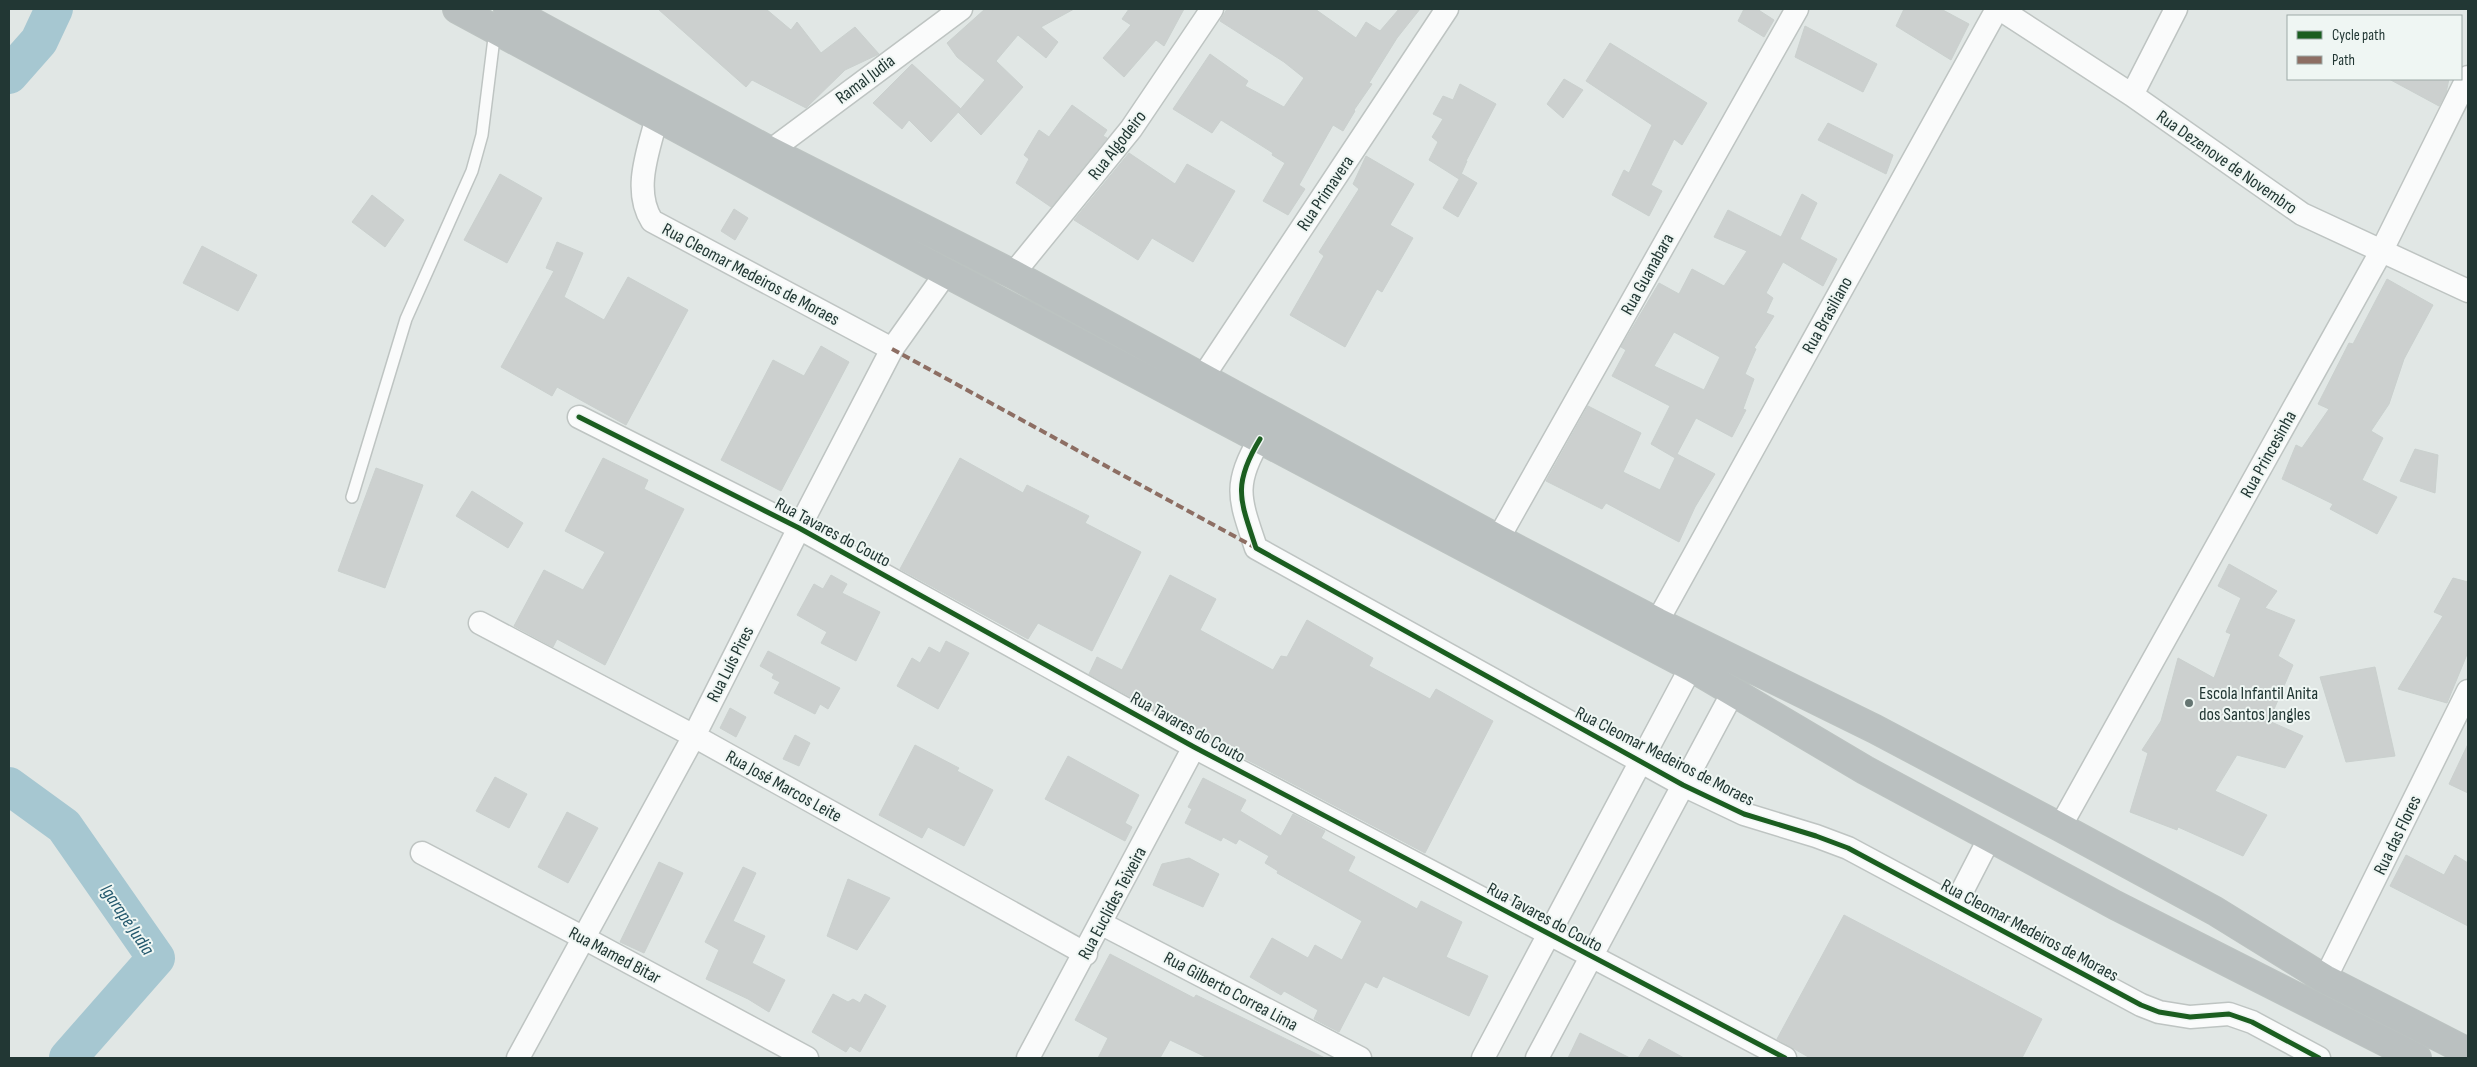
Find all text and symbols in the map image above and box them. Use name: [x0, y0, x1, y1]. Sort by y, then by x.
legend: [2287, 15, 2462, 80]
text: Cycle path: [2332, 26, 2385, 45]
street label: Ramal Judia: [832, 50, 899, 108]
text: Path: [2332, 51, 2355, 70]
street label: Rua Dezenove de Novembro: [2152, 106, 2301, 219]
street label: Rua Algodeiro: [1084, 107, 1151, 184]
street label: Rua Primavera: [1293, 152, 1358, 235]
street label: Rua Cleomar Medeiros de Moraes: [658, 219, 843, 330]
street label: Rua Guanabara: [1616, 230, 1678, 319]
street label: Rua Brasiliano: [1798, 273, 1857, 357]
street label: Rua Princesinha: [2236, 407, 2301, 501]
street label: Rua Tavares do Couto: [771, 493, 894, 572]
street label: Rua Luís Pires: [702, 623, 758, 706]
place label: Escola Infantil Anita dos Santos Jangles: [2199, 683, 2318, 725]
street label: Rua Tavares do Couto: [1127, 687, 1249, 768]
marker: Escola Infantil Anita dos Santos Jangles: [2183, 697, 2195, 709]
street label: Rua Cleomar Medeiros de Moraes: [1572, 702, 1758, 811]
street label: Rua José Marcos Leite: [722, 746, 845, 827]
street label: Rua das Flores: [2369, 792, 2426, 878]
street label: Rua Euclides Teixeira: [1074, 843, 1151, 963]
street label: Rua Cleomar Medeiros de Moraes: [1937, 875, 2122, 986]
street label: Rua Tavares do Couto: [1483, 878, 1606, 957]
water label: Igarapé Judia: [95, 880, 159, 960]
street label: Rua Mamed Bitar: [565, 922, 664, 988]
street label: Rua Gilberto Correa Lima: [1160, 947, 1301, 1036]

